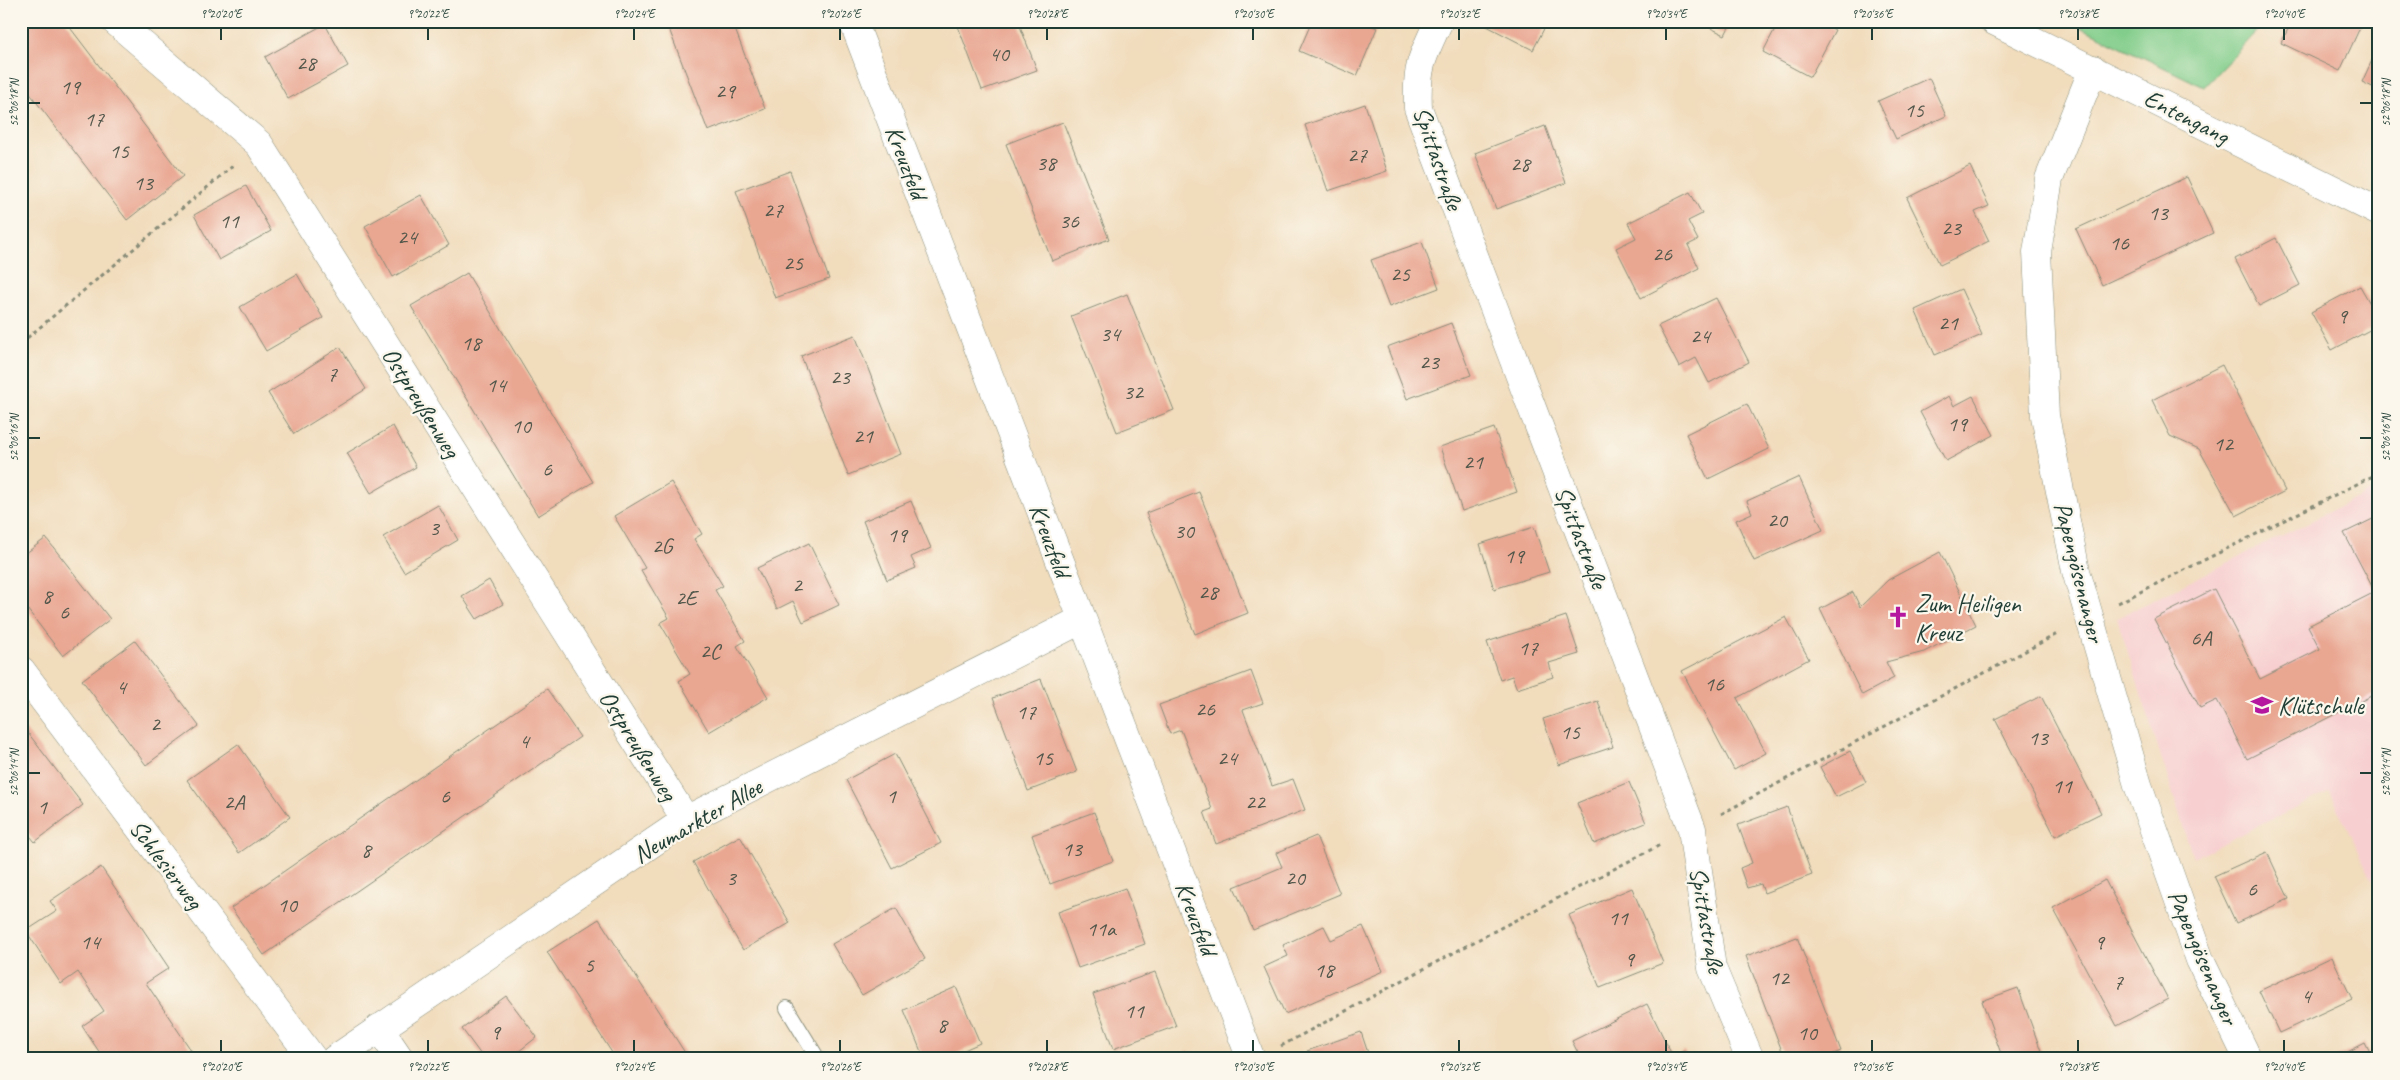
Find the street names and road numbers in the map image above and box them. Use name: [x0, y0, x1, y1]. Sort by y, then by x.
street label: Entengang: [2139, 82, 2236, 153]
street label: Spittastraße: [1406, 103, 1471, 216]
street label: Kreuzfeld: [877, 121, 936, 208]
street label: Ostpreußenweg: [375, 341, 469, 466]
street label: Spittastraße: [1547, 482, 1616, 595]
street label: Kreuzfeld: [1021, 499, 1080, 586]
street label: Papengösenanger: [2046, 499, 2112, 648]
street label: Ostpreußenweg: [592, 684, 686, 809]
street label: Neumarkter Allee: [627, 770, 769, 871]
street label: Schlesierweg: [122, 813, 211, 917]
street label: Spittastraße: [1682, 865, 1732, 977]
street label: Kreuzfeld: [1167, 877, 1226, 964]
street label: Papengösenanger: [2160, 885, 2247, 1031]

